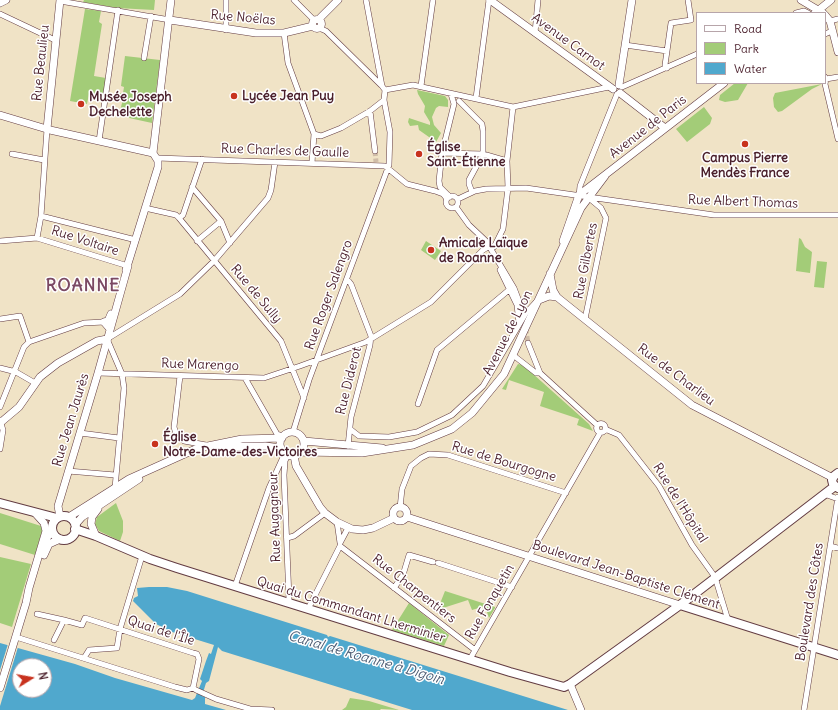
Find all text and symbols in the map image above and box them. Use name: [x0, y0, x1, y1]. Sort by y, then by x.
street label: Rue Noëlas: [210, 7, 276, 29]
street label: Avenue Carnot: [528, 10, 608, 74]
legend: [696, 12, 826, 84]
text: Road: [734, 21, 762, 36]
street label: Rue Beaulieu: [29, 24, 53, 102]
text: Park: [734, 41, 759, 56]
text: Water: [734, 61, 767, 76]
place label: Lycée Jean Puy: [242, 88, 334, 104]
place label: Musée Joseph Dechelette: [89, 89, 172, 120]
marker: Lycée Jean Puy: [229, 91, 239, 101]
street label: Avenue de Paris: [606, 92, 690, 162]
marker: Musée Joseph Dechelette: [76, 99, 86, 109]
place label: Église Saint-Étienne: [427, 139, 505, 170]
marker: Campus Pierre Mendès France: [740, 139, 750, 149]
street label: Rue Charles de Gaulle: [221, 141, 349, 161]
marker: Église Saint-Étienne: [414, 149, 424, 159]
place label: Campus Pierre Mendès France: [701, 150, 789, 181]
street label: Rue Albert Thomas: [688, 192, 798, 212]
street label: Rue Gilbertes: [571, 221, 601, 301]
street label: Rue Voltaire: [49, 223, 121, 259]
place label: Amicale Laïque de Roanne: [439, 235, 528, 266]
street label: Rue Roger Salengro: [302, 238, 356, 352]
marker: Amicale Laïque de Roanne: [426, 245, 436, 255]
street label: Rue de Sully: [227, 262, 285, 326]
district label: ROANNE: [46, 276, 120, 296]
street label: Avenue de Lyon: [480, 288, 536, 378]
street label: Rue de Charlieu: [634, 341, 718, 409]
street label: Rue Diderot: [333, 345, 365, 417]
street label: Rue Marengo: [161, 356, 239, 374]
street label: Rue Jean Jaurès: [49, 371, 93, 469]
place label: Église Notre-Dame-des-Victoires: [163, 429, 317, 460]
marker: Église Notre-Dame-des-Victoires: [150, 439, 160, 449]
street label: Rue de Bourgogne: [450, 439, 558, 485]
street label: Rue de l'Hôpital: [649, 460, 711, 546]
street label: Rue Augagneur: [266, 471, 284, 563]
street label: Boulevard Jean-Baptiste Clément: [530, 537, 722, 613]
street label: Boulevard des Côtes: [793, 542, 827, 662]
street label: Rue Charpentiers: [369, 551, 459, 627]
street label: Rue Fonquetin: [462, 562, 518, 642]
street label: Quai du Commandant Lherminier: [255, 574, 447, 646]
street label: Quai de l'Île: [126, 613, 196, 649]
water label: Canal de Roanne à Digoin: [286, 628, 446, 688]
north arrow: [12, 658, 52, 698]
text: N: [35, 671, 50, 681]

